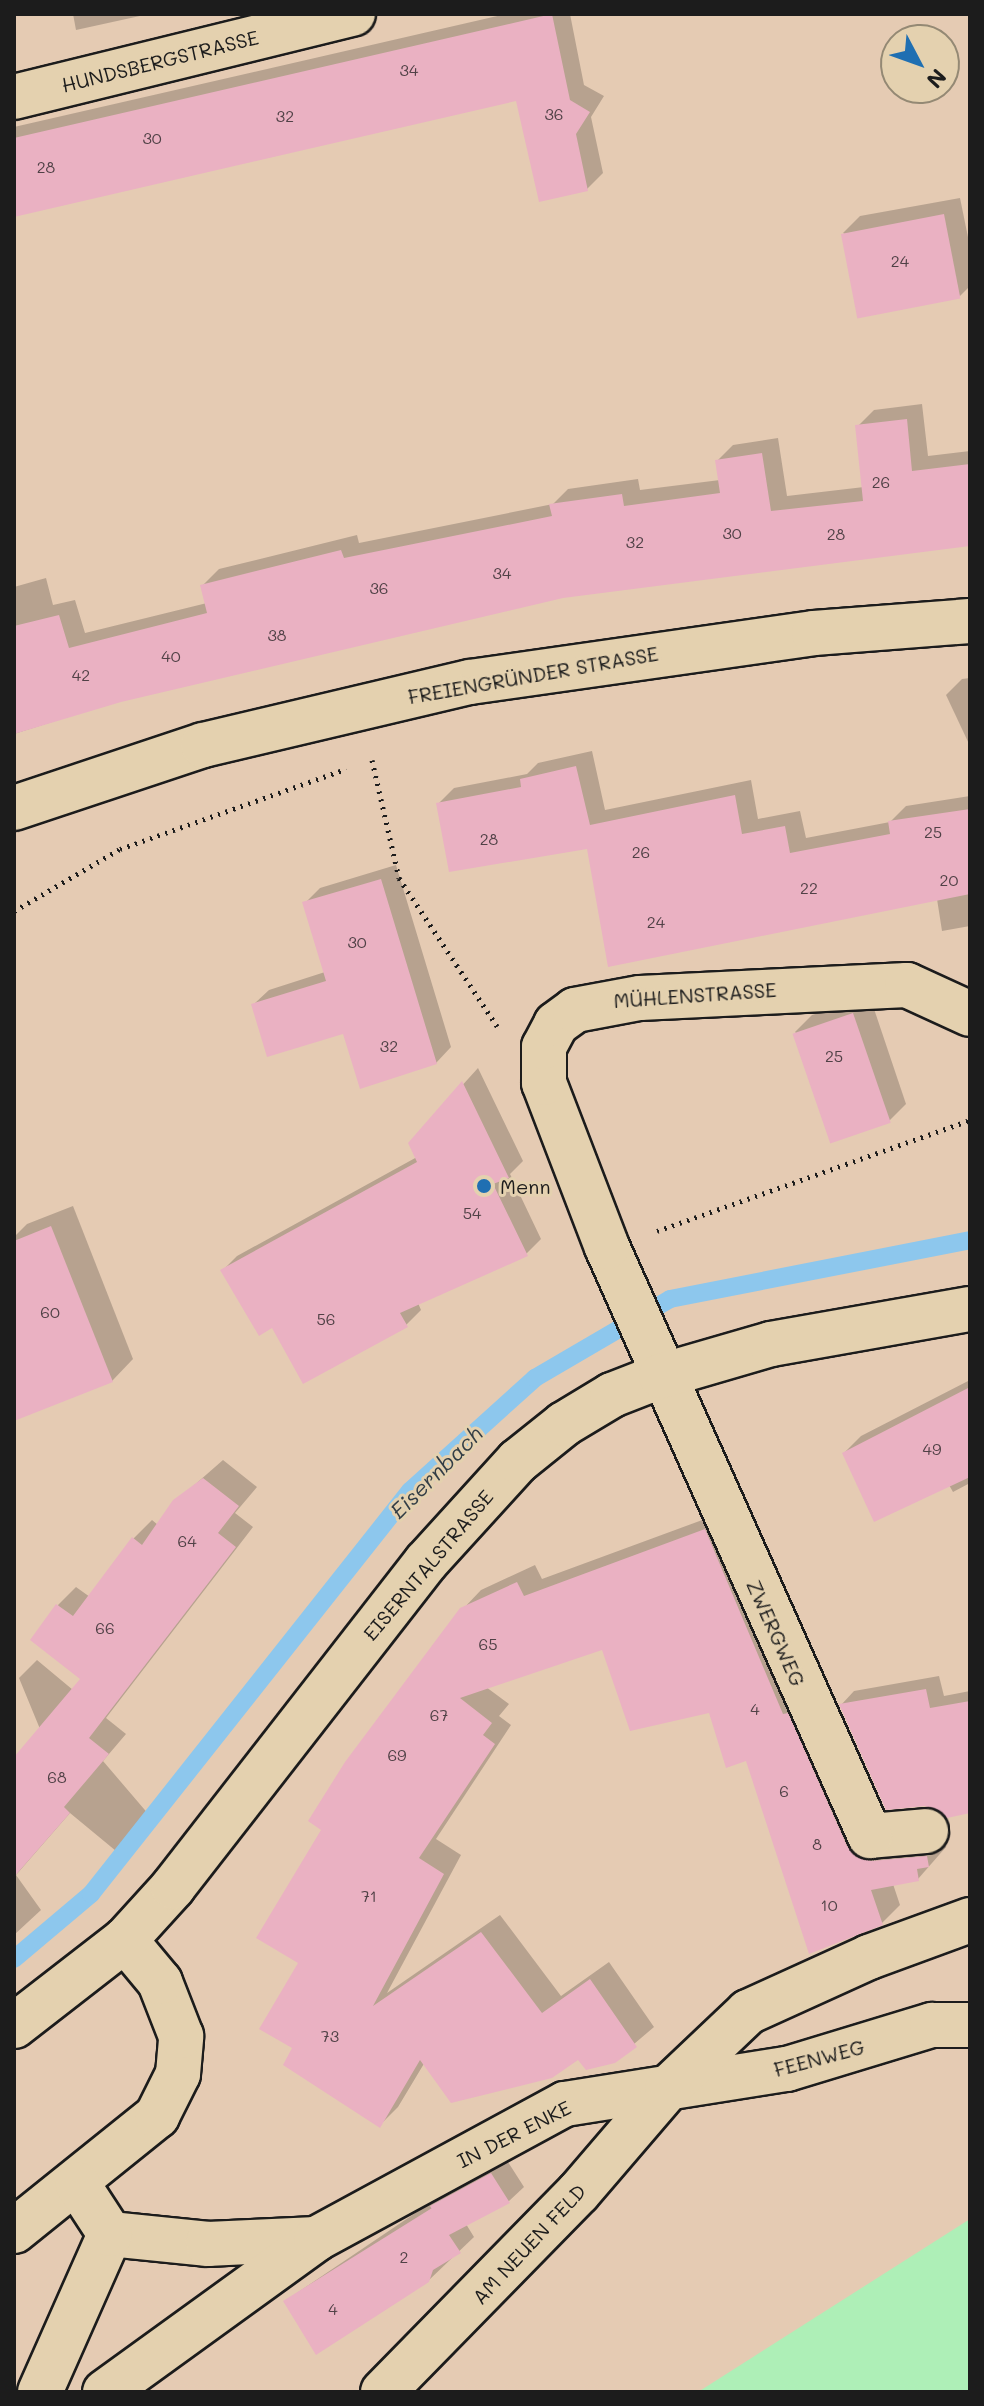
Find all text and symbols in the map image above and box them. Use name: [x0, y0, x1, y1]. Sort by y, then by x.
north arrow: [880, 24, 960, 104]
street label: HUNDSBERGSTRASSE: [59, 25, 261, 97]
house number: 34: [400, 60, 418, 80]
text: N: [921, 63, 953, 95]
house number: 36: [544, 104, 564, 124]
house number: 32: [276, 106, 294, 126]
house number: 30: [142, 128, 162, 148]
house number: 28: [37, 157, 55, 177]
house number: 24: [891, 251, 909, 271]
house number: 26: [872, 472, 890, 492]
house number: 30: [722, 523, 742, 543]
house number: 28: [827, 524, 845, 544]
house number: 32: [626, 532, 644, 552]
house number: 34: [493, 563, 511, 583]
house number: 36: [369, 578, 389, 598]
house number: 38: [267, 625, 287, 645]
street label: FREIENGRÜNDER STRASSE: [406, 641, 660, 709]
house number: 40: [161, 646, 181, 666]
house number: 42: [72, 665, 90, 685]
house number: 25: [924, 822, 942, 842]
house number: 28: [480, 829, 498, 849]
house number: 26: [632, 842, 650, 862]
house number: 20: [940, 870, 958, 890]
house number: 22: [800, 878, 818, 898]
house number: 24: [647, 912, 665, 932]
house number: 30: [347, 932, 367, 952]
street label: MÜHLENSTRASSE: [613, 977, 777, 1013]
house number: 32: [380, 1036, 398, 1056]
house number: 25: [825, 1046, 843, 1066]
place label: Menn: [500, 1174, 550, 1198]
marker: Menn: [475, 1177, 493, 1195]
house number: 54: [463, 1203, 481, 1223]
house number: 60: [40, 1302, 60, 1322]
house number: 56: [317, 1309, 335, 1329]
water label: Eisernbach: [384, 1420, 488, 1524]
house number: 49: [923, 1439, 941, 1459]
street label: EISERNTALSTRASSE: [358, 1485, 498, 1645]
house number: 64: [177, 1531, 197, 1551]
street label: ZWERGWEG: [742, 1576, 810, 1690]
house number: 66: [95, 1618, 115, 1638]
house number: 65: [479, 1634, 497, 1654]
house number: 4: [750, 1699, 760, 1719]
house number: 67: [430, 1705, 448, 1725]
house number: 69: [387, 1745, 407, 1765]
house number: 68: [47, 1767, 67, 1787]
house number: 6: [779, 1781, 789, 1801]
house number: 8: [812, 1834, 822, 1854]
house number: 71: [361, 1886, 377, 1906]
house number: 10: [820, 1895, 838, 1915]
house number: 73: [321, 2026, 339, 2046]
street label: FEENWEG: [771, 2034, 867, 2082]
street label: IN DER ENKE: [453, 2095, 575, 2173]
street label: AM NEUEN FELD: [467, 2179, 591, 2309]
house number: 2: [400, 2247, 408, 2267]
house number: 4: [328, 2299, 338, 2319]

